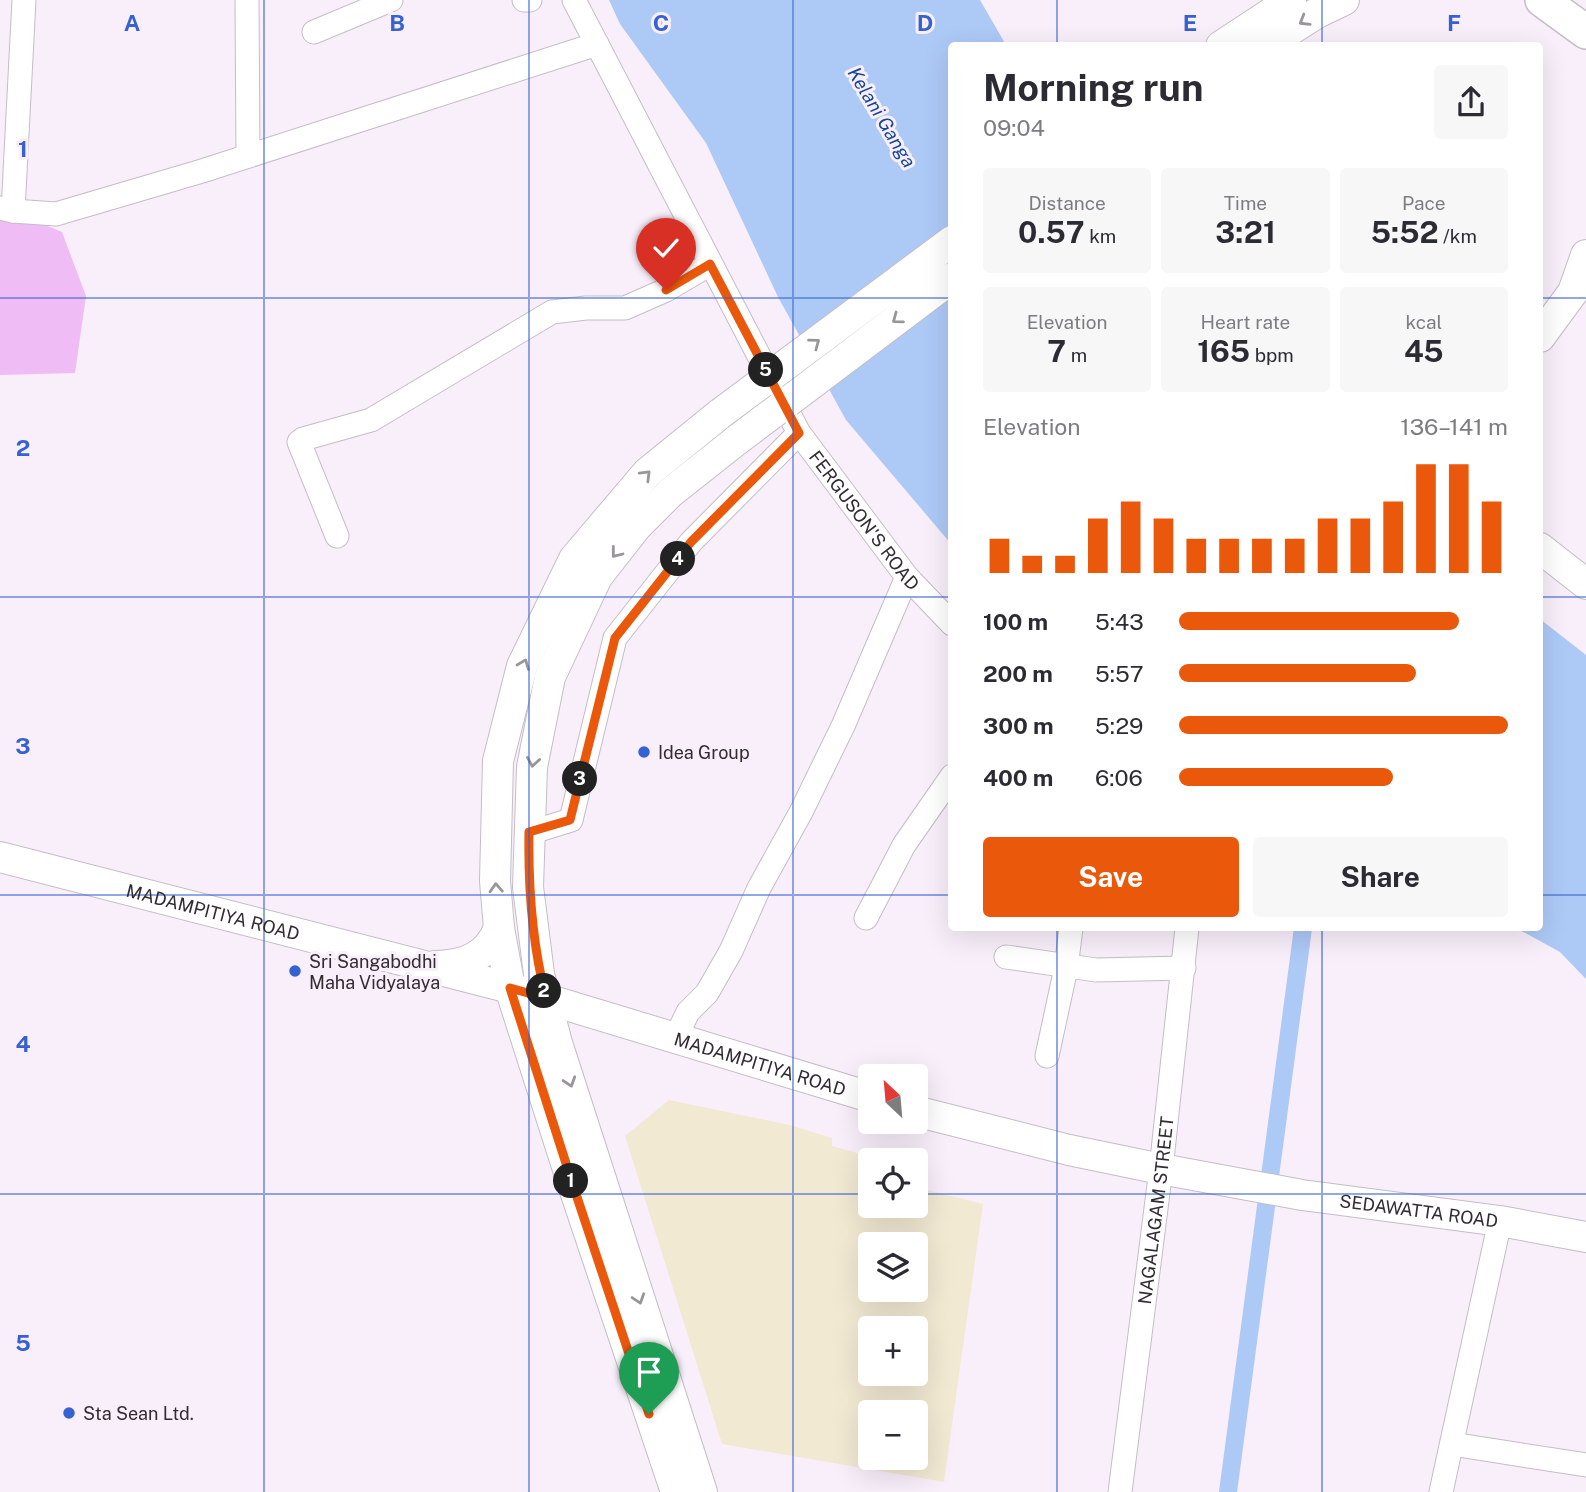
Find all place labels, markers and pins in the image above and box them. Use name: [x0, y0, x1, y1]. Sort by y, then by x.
pin: [636, 218, 696, 290]
pin: 5: [748, 352, 784, 388]
pin: 4: [660, 542, 696, 576]
place label: Idea Group: [658, 742, 750, 763]
marker: Idea Group: [636, 744, 652, 760]
pin: 3: [562, 762, 598, 796]
place label: Sri Sangabodhi Maha Vidyalaya: [309, 951, 440, 993]
marker: Sri Sangabodhi Maha Vidyalaya: [287, 963, 303, 979]
pin: 2: [526, 974, 562, 1009]
pin: 1: [554, 1164, 588, 1198]
pin: [619, 1342, 679, 1414]
place label: Sta Sean Ltd.: [83, 1403, 194, 1424]
marker: Sta Sean Ltd.: [61, 1405, 77, 1421]

